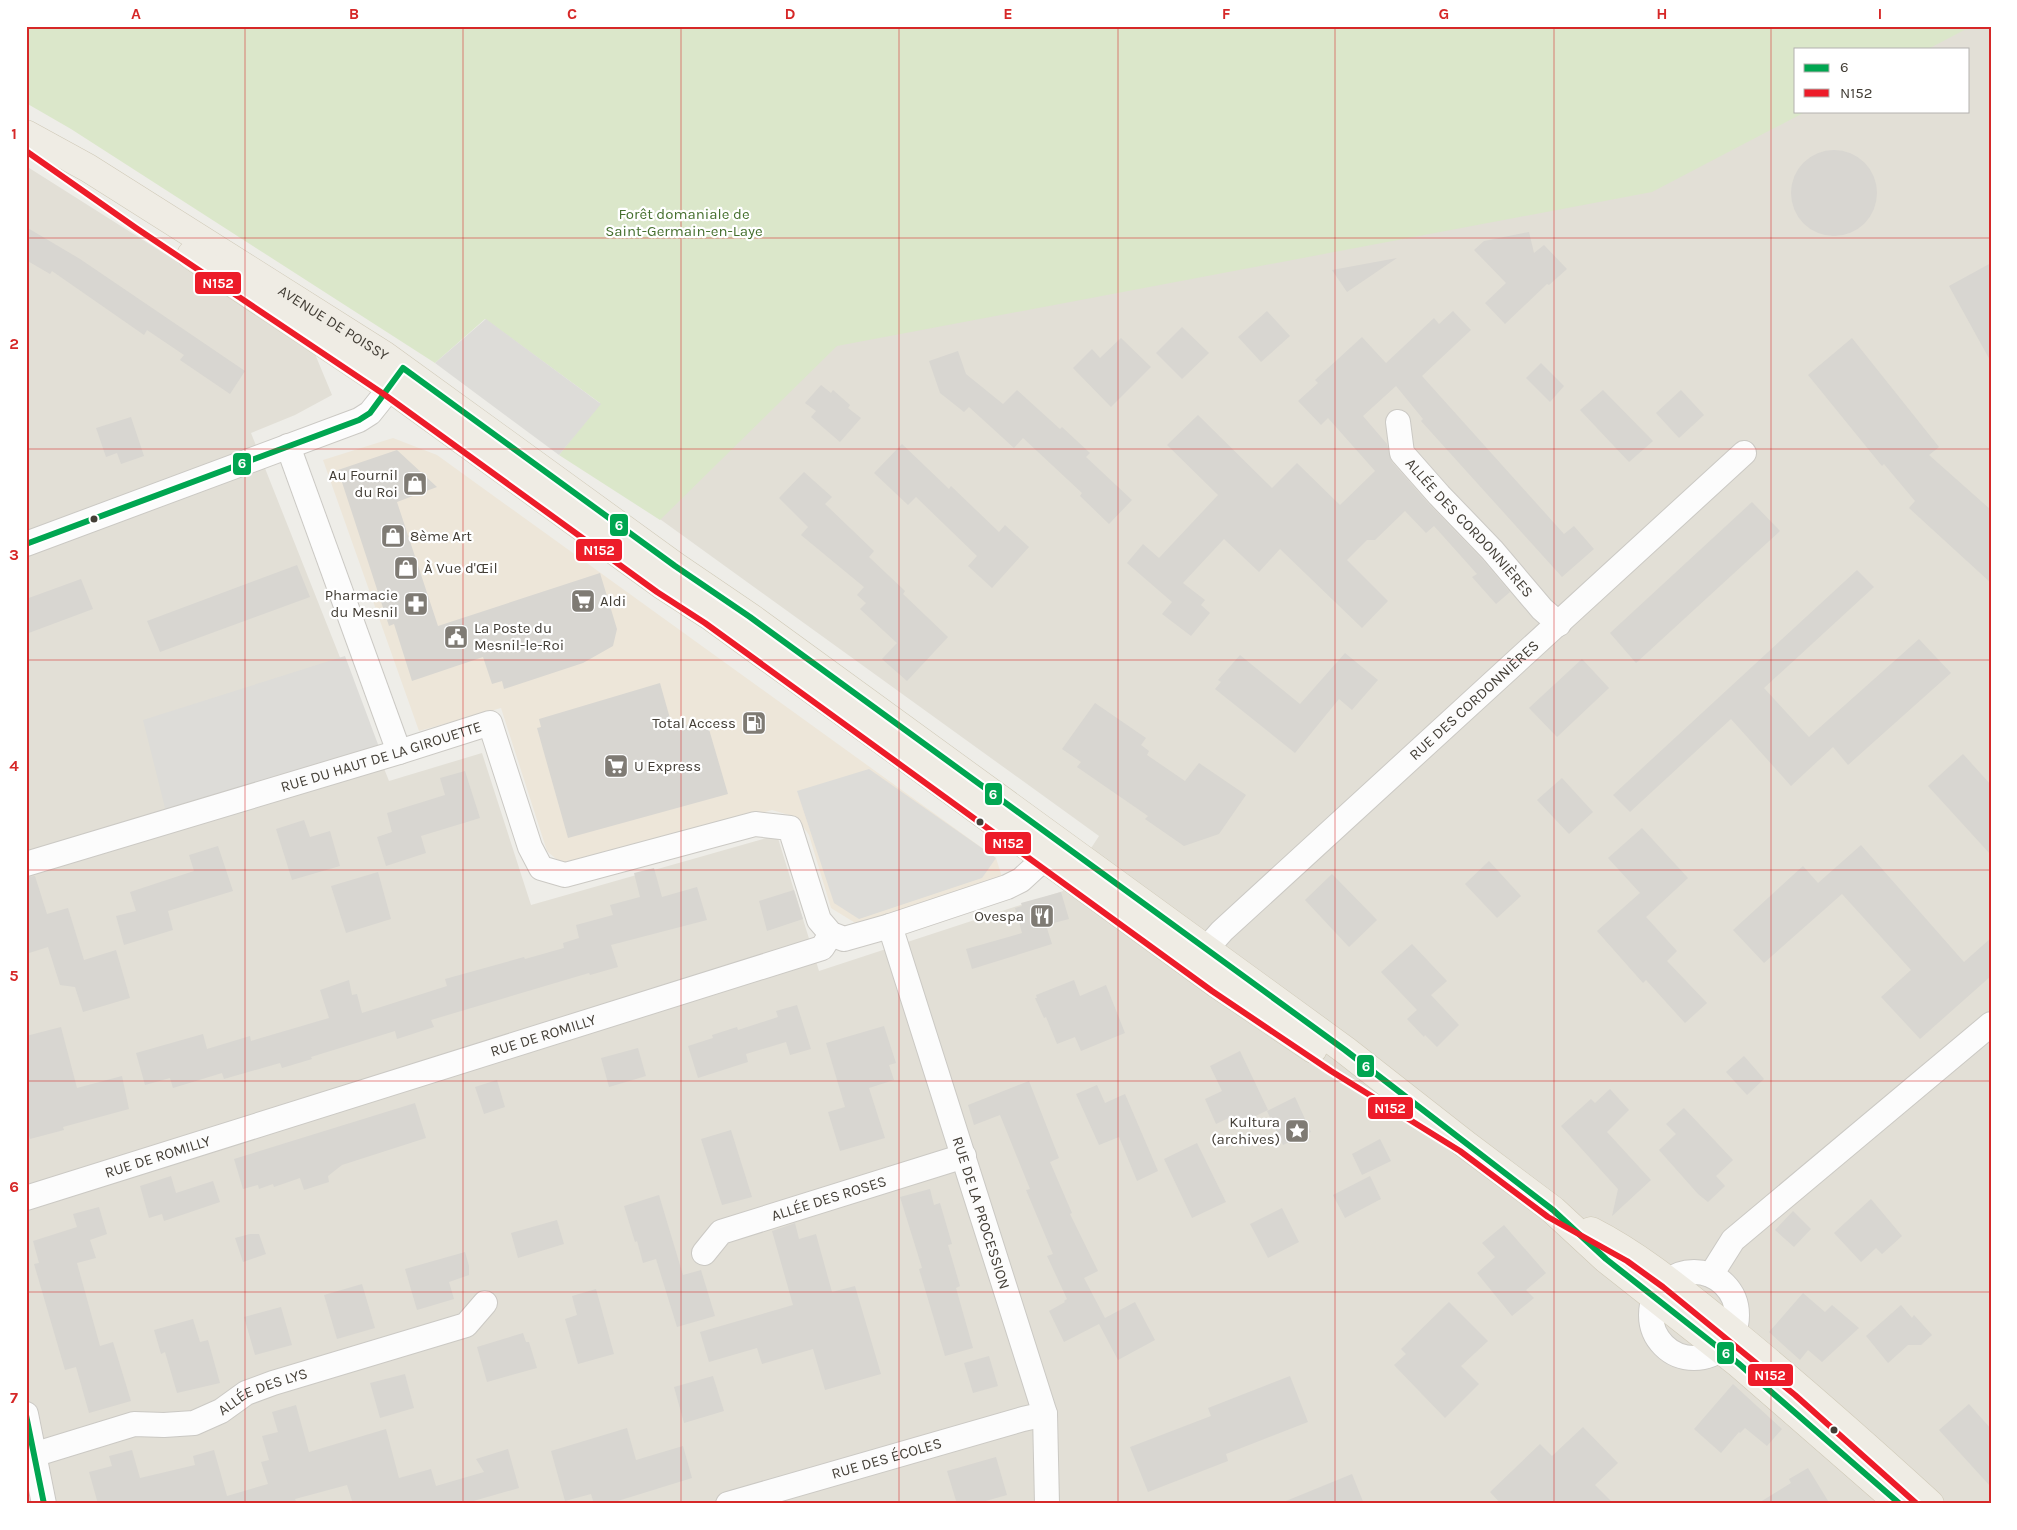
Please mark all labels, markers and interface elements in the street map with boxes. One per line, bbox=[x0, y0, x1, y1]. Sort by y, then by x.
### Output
text: A bbox=[131, 4, 141, 23]
text: B bbox=[349, 4, 359, 23]
text: C bbox=[567, 4, 577, 23]
text: D bbox=[785, 4, 796, 23]
text: E bbox=[1003, 4, 1013, 23]
text: F bbox=[1222, 4, 1231, 23]
text: G bbox=[1439, 4, 1449, 23]
text: H bbox=[1656, 4, 1668, 23]
text: I bbox=[1878, 4, 1882, 23]
legend bbox=[1794, 48, 1970, 112]
text: 6 bbox=[1840, 58, 1849, 76]
text: N152 bbox=[1840, 84, 1872, 102]
text: 1 bbox=[11, 124, 17, 143]
park label: Forêt domaniale de Saint-Germain-en-Laye bbox=[605, 205, 763, 240]
line badge: N152 bbox=[194, 271, 242, 295]
text: N152 bbox=[202, 275, 234, 292]
street label: AVENUE DE POISSY bbox=[275, 281, 393, 365]
text: 2 bbox=[9, 334, 19, 353]
line badge: 6 bbox=[232, 452, 252, 476]
text: 6 bbox=[238, 455, 246, 472]
street label: ALLÉE DES CORDONNIÈRES bbox=[1402, 455, 1537, 601]
place label: Au Fournil du Roi bbox=[329, 466, 398, 501]
shop icon: Au Fournil du Roi bbox=[402, 471, 428, 497]
line badge: 6 bbox=[609, 513, 629, 537]
unlabelled marker bbox=[89, 514, 99, 524]
text: 6 bbox=[615, 517, 623, 534]
shop icon: 8ème Art bbox=[380, 523, 406, 549]
place label: 8ème Art bbox=[410, 527, 472, 545]
line badge: N152 bbox=[575, 538, 623, 562]
text: N152 bbox=[583, 542, 615, 559]
text: 3 bbox=[9, 545, 19, 564]
shop icon: À Vue d'Œil bbox=[393, 555, 419, 581]
place label: À Vue d'Œil bbox=[424, 559, 498, 577]
place label: Pharmacie du Mesnil bbox=[325, 586, 398, 621]
supermarket icon: Aldi bbox=[570, 588, 596, 614]
pharmacy icon: Pharmacie du Mesnil bbox=[403, 591, 429, 617]
place label: Aldi bbox=[600, 592, 626, 610]
place label: La Poste du Mesnil-le-Roi bbox=[474, 619, 564, 654]
public building icon: La Poste du Mesnil-le-Roi bbox=[443, 624, 469, 650]
street label: RUE DES CORDONNIÈRES bbox=[1406, 636, 1543, 764]
fuel station icon: Total Access bbox=[741, 710, 767, 736]
place label: Total Access bbox=[652, 714, 736, 732]
street label: RUE DU HAUT DE LA GIROUETTE bbox=[278, 717, 484, 796]
supermarket icon: U Express bbox=[603, 753, 629, 779]
text: 4 bbox=[9, 756, 19, 775]
place label: U Express bbox=[634, 757, 701, 775]
line badge: 6 bbox=[984, 782, 1003, 806]
text: 6 bbox=[989, 786, 997, 803]
unlabelled marker bbox=[975, 817, 985, 827]
line badge: N152 bbox=[984, 831, 1032, 855]
text: N152 bbox=[992, 835, 1024, 852]
restaurant icon: Ovespa bbox=[1029, 903, 1055, 929]
place label: Ovespa bbox=[974, 907, 1024, 925]
text: 5 bbox=[9, 966, 19, 985]
street label: RUE DE ROMILLY bbox=[488, 1010, 599, 1061]
line badge: 6 bbox=[1356, 1054, 1375, 1078]
text: 6 bbox=[1362, 1058, 1370, 1075]
line badge: N152 bbox=[1367, 1096, 1414, 1120]
text: N152 bbox=[1374, 1100, 1406, 1117]
place label: Kultura (archives) bbox=[1211, 1113, 1280, 1148]
place icon: Kultura (archives) bbox=[1284, 1118, 1310, 1144]
street label: RUE DE ROMILLY bbox=[103, 1131, 214, 1182]
street label: RUE DE LA PROCESSION bbox=[948, 1134, 1014, 1291]
street label: ALLÉE DES ROSES bbox=[769, 1172, 889, 1225]
text: 6 bbox=[9, 1177, 19, 1196]
line badge: 6 bbox=[1716, 1341, 1735, 1365]
text: 6 bbox=[1722, 1345, 1730, 1362]
line badge: N152 bbox=[1747, 1363, 1794, 1387]
street label: ALLÉE DES LYS bbox=[214, 1364, 310, 1419]
text: N152 bbox=[1754, 1367, 1786, 1384]
text: 7 bbox=[10, 1388, 18, 1407]
unlabelled marker bbox=[1829, 1425, 1839, 1435]
street label: RUE DES ÉCOLES bbox=[829, 1434, 944, 1483]

